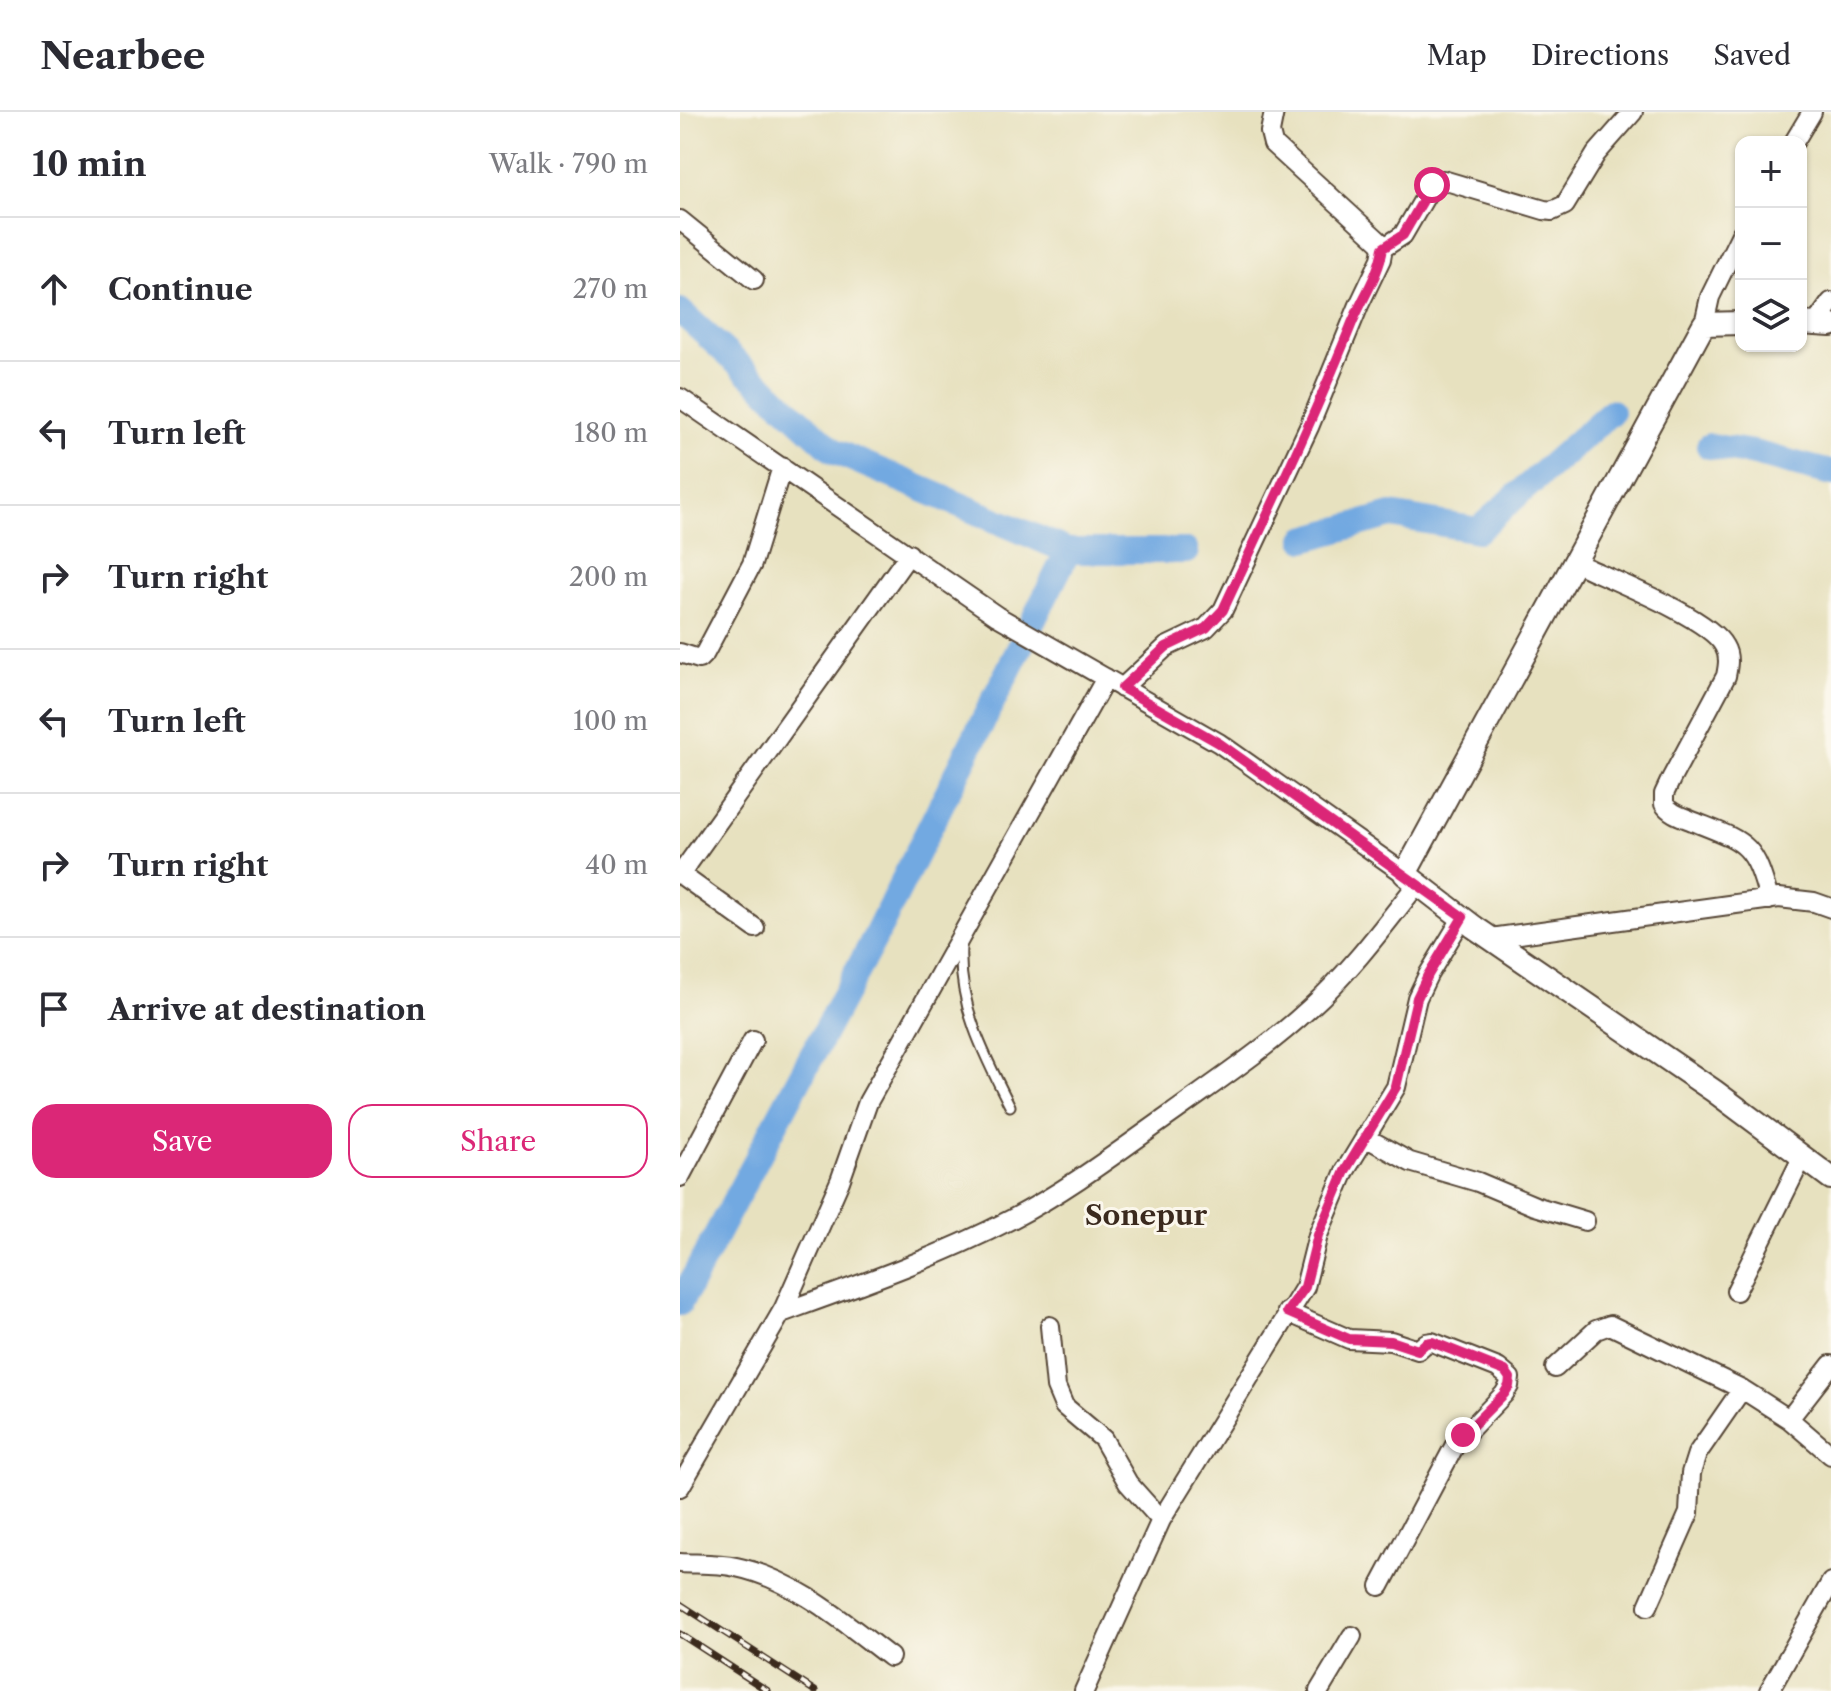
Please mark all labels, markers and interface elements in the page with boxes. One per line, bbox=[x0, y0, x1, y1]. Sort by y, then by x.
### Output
text: Nearbee bbox=[40, 32, 206, 79]
text: Map bbox=[1427, 38, 1487, 72]
text: Directions bbox=[1531, 38, 1669, 72]
text: Saved bbox=[1713, 38, 1791, 72]
map controls bbox=[1735, 136, 1807, 352]
button: + bbox=[1735, 136, 1807, 208]
text: 10 min bbox=[32, 143, 147, 185]
text: Walk · 790 m bbox=[489, 148, 648, 180]
route start bbox=[1414, 167, 1450, 203]
button: − bbox=[1735, 208, 1807, 280]
icon: ahead bbox=[32, 267, 76, 311]
text: Continue bbox=[108, 271, 253, 308]
text: 270 m bbox=[573, 273, 648, 305]
button: layers bbox=[1735, 280, 1807, 352]
icon: left bbox=[32, 411, 76, 455]
text: Turn left bbox=[108, 415, 245, 452]
text: 180 m bbox=[574, 417, 648, 449]
icon: right bbox=[32, 555, 76, 599]
text: Turn right bbox=[108, 559, 268, 596]
text: 200 m bbox=[569, 561, 648, 593]
icon: left bbox=[32, 699, 76, 743]
text: Turn left bbox=[108, 703, 245, 740]
text: 100 m bbox=[573, 705, 648, 737]
icon: right bbox=[32, 843, 76, 887]
text: Turn right bbox=[108, 847, 268, 884]
text: 40 m bbox=[585, 849, 648, 881]
icon: arrive bbox=[32, 987, 76, 1031]
text: Arrive at destination bbox=[108, 991, 426, 1028]
button: Save bbox=[32, 1104, 332, 1178]
button: Share bbox=[348, 1104, 648, 1178]
district label: Sonepur bbox=[1085, 1198, 1208, 1232]
route end bbox=[1445, 1417, 1481, 1453]

